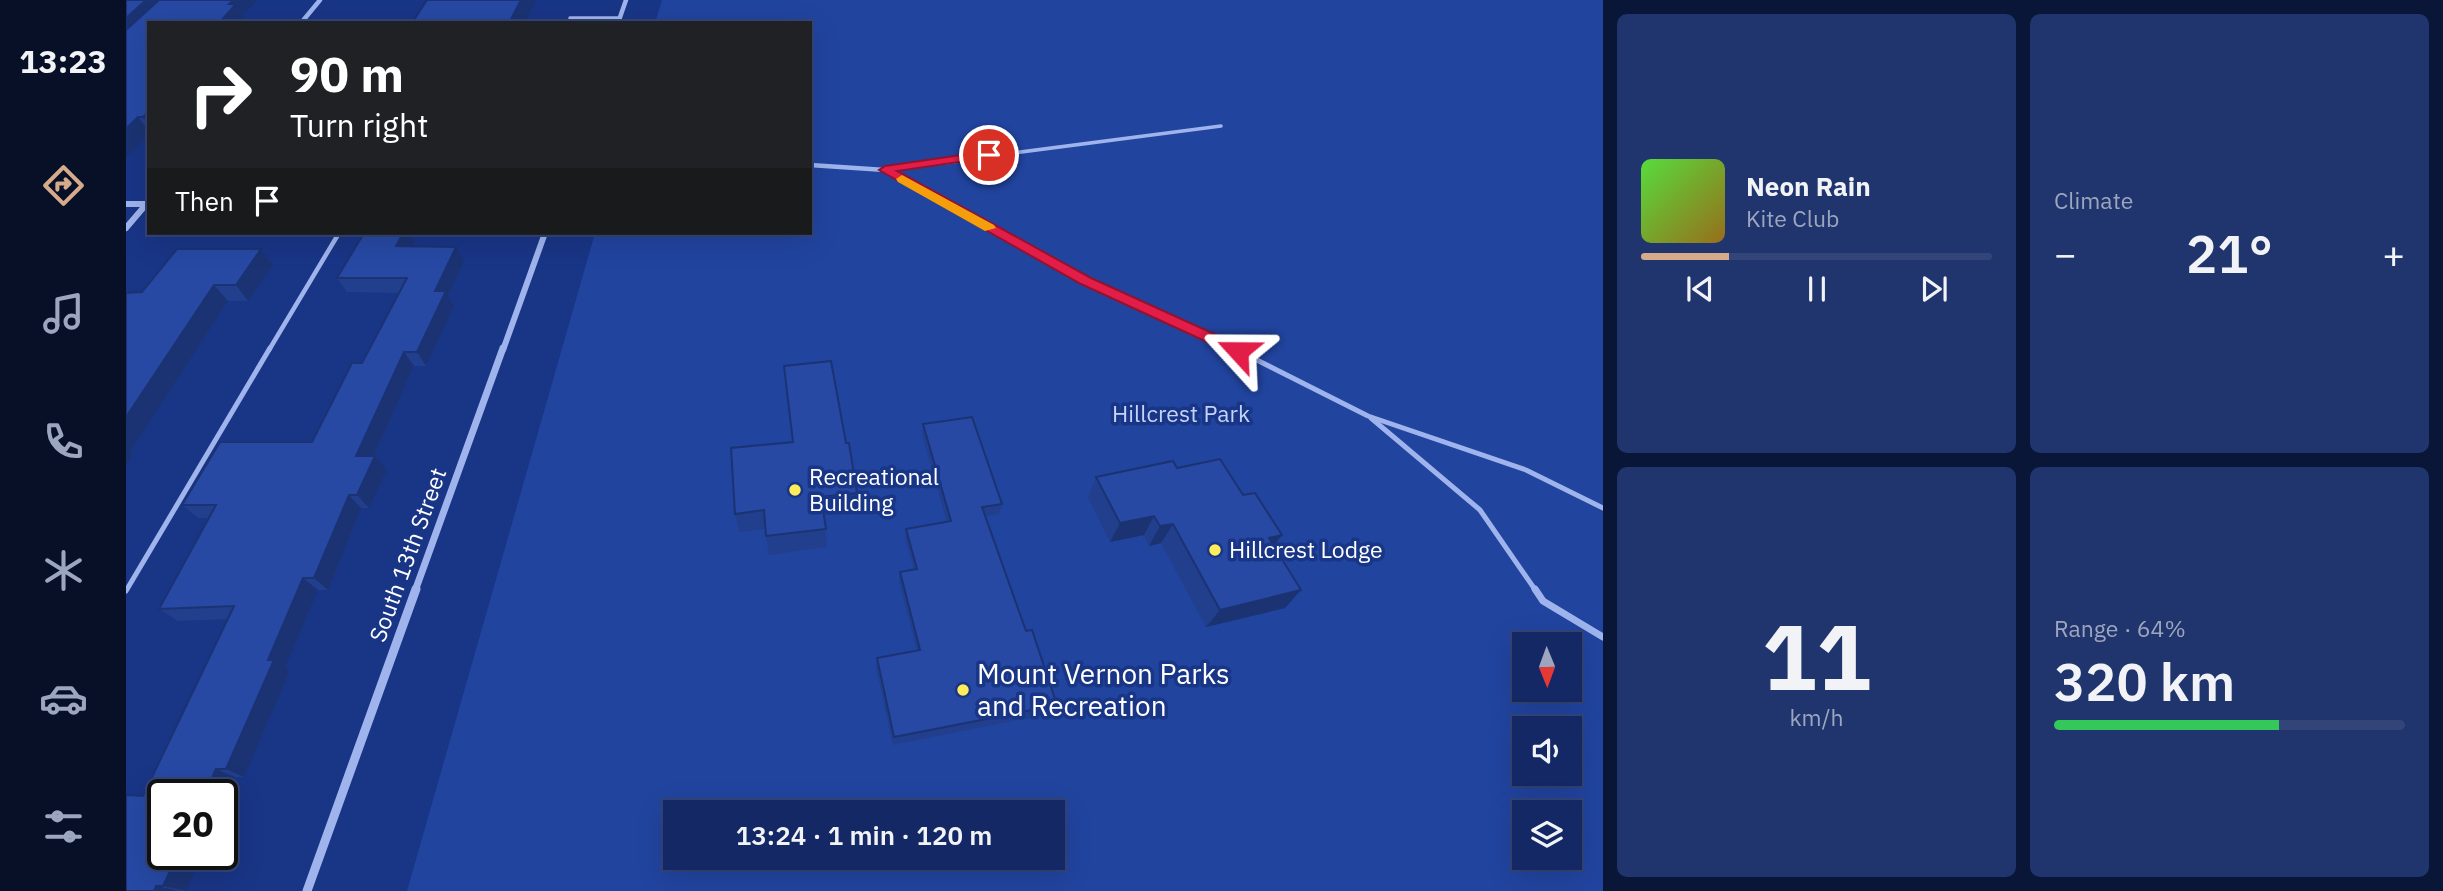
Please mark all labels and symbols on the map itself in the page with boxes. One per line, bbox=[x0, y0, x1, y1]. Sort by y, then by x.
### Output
pin bbox=[959, 125, 1019, 185]
position arrow bbox=[1201, 314, 1275, 388]
park label: Hillcrest Park bbox=[1112, 398, 1250, 428]
place label: Recreational Building bbox=[809, 461, 939, 517]
street label: South 13th Street bbox=[362, 463, 452, 646]
marker: Recreational Building bbox=[787, 482, 803, 498]
place label: Hillcrest Lodge bbox=[1229, 534, 1383, 564]
marker: Hillcrest Lodge bbox=[1207, 542, 1223, 558]
north arrow bbox=[1512, 632, 1582, 702]
place label: Mount Vernon Parks and Recreation bbox=[977, 655, 1230, 724]
marker: Mount Vernon Parks and Recreation bbox=[955, 682, 971, 698]
speed limit sign: 20 bbox=[147, 779, 238, 870]

